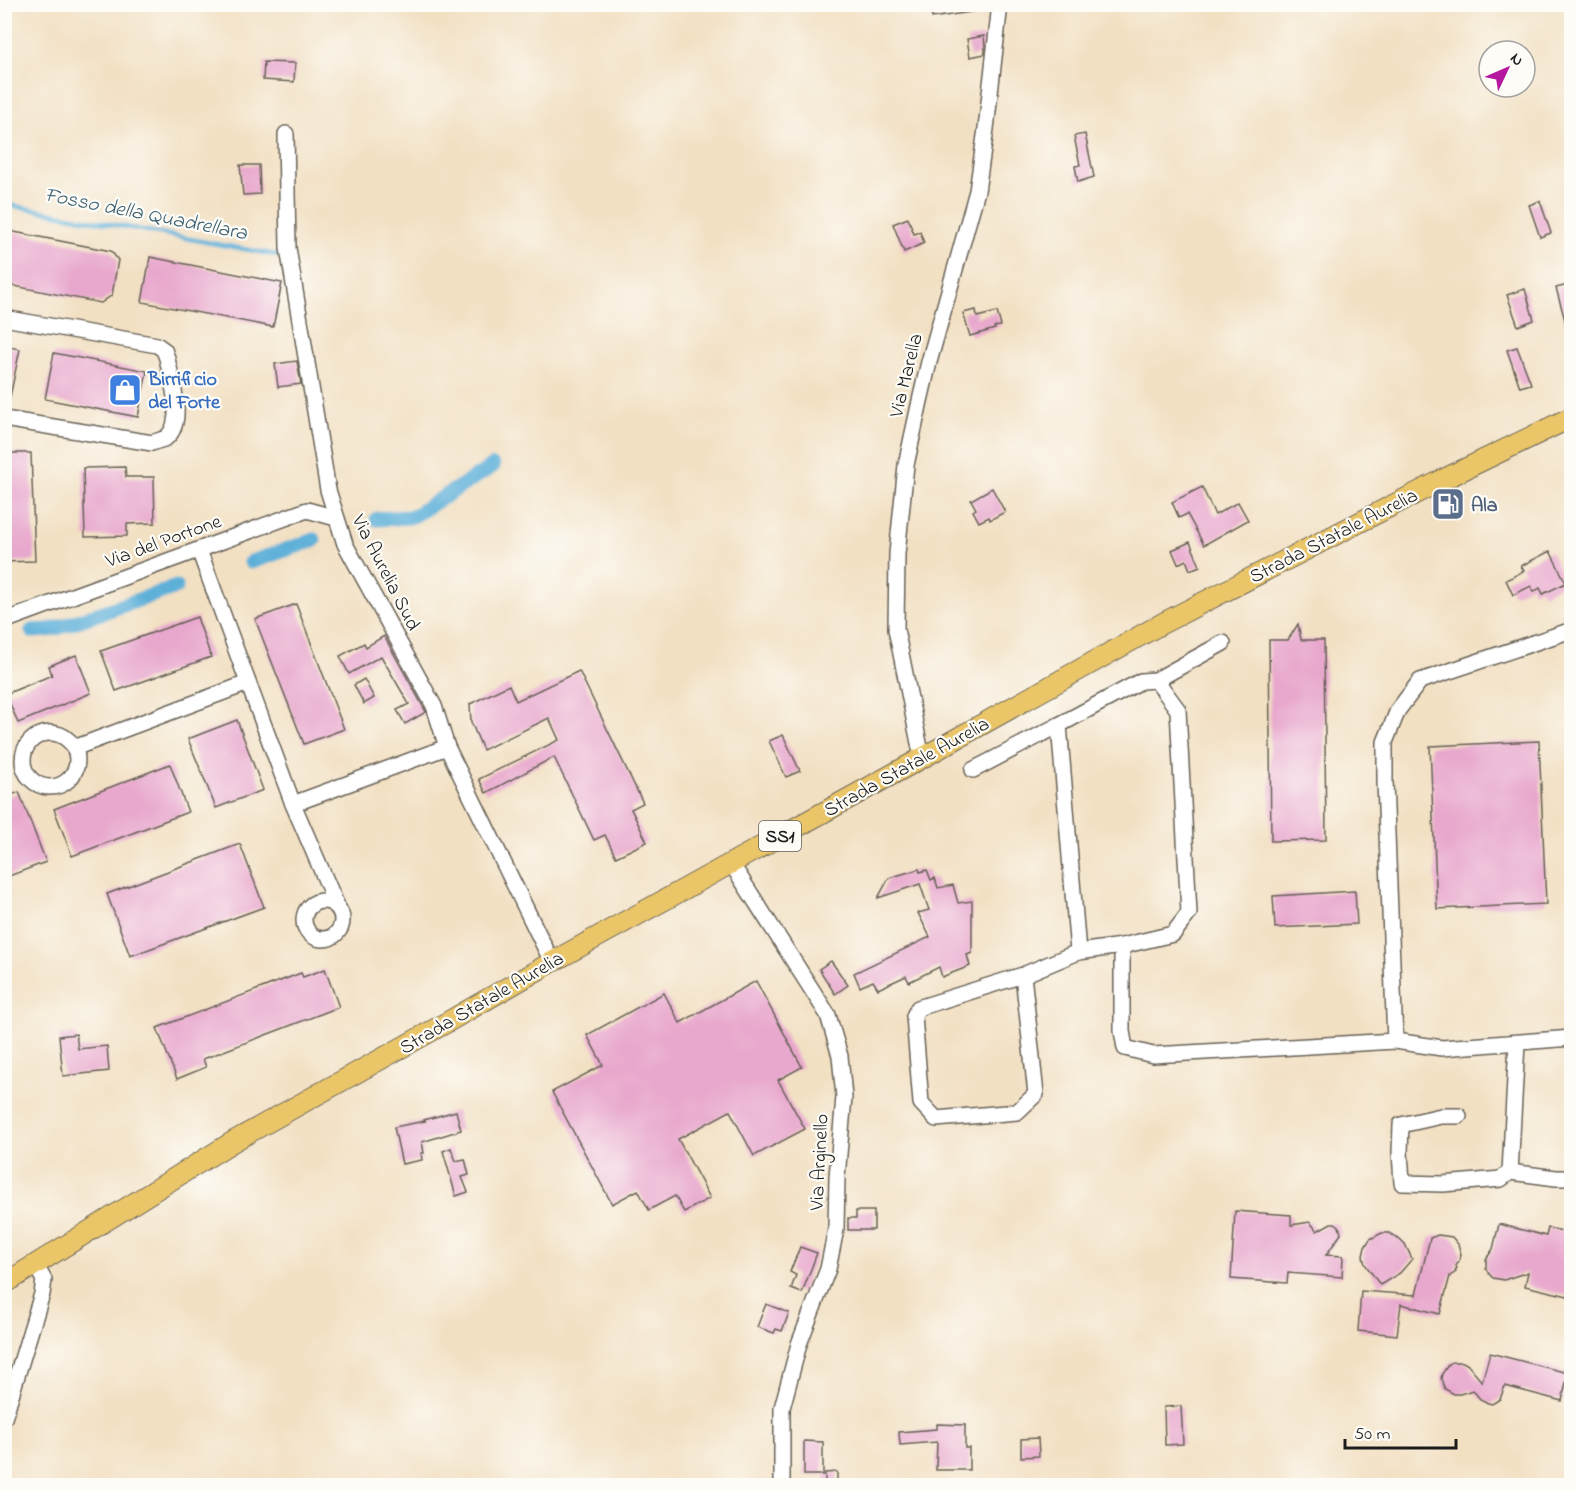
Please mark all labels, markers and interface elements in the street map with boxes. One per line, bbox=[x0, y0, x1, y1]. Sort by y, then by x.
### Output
north arrow bbox=[1477, 39, 1537, 99]
text: N bbox=[1504, 48, 1529, 72]
water label: Fosso della Quadrellara bbox=[42, 181, 250, 249]
street label: Via Marella bbox=[883, 331, 932, 422]
place label: Birrificio del Forte bbox=[147, 366, 221, 418]
shop icon: Birrificio del Forte bbox=[107, 372, 143, 408]
street label: Strada Statale Aurelia bbox=[1245, 482, 1423, 592]
fuel station icon: Ala bbox=[1430, 486, 1466, 522]
place label: Ala bbox=[1471, 492, 1498, 521]
street label: Via del Portone bbox=[101, 508, 226, 577]
street label: Via Aurelia Sud bbox=[343, 509, 426, 636]
street label: Strada Statale Aurelia bbox=[819, 711, 995, 826]
road number: SS1 bbox=[759, 821, 801, 851]
street label: Strada Statale Aurelia bbox=[395, 945, 570, 1063]
street label: Via Arginello bbox=[803, 1113, 839, 1212]
scale bar bbox=[1345, 1412, 1456, 1450]
text: 50 m bbox=[1354, 1422, 1391, 1448]

